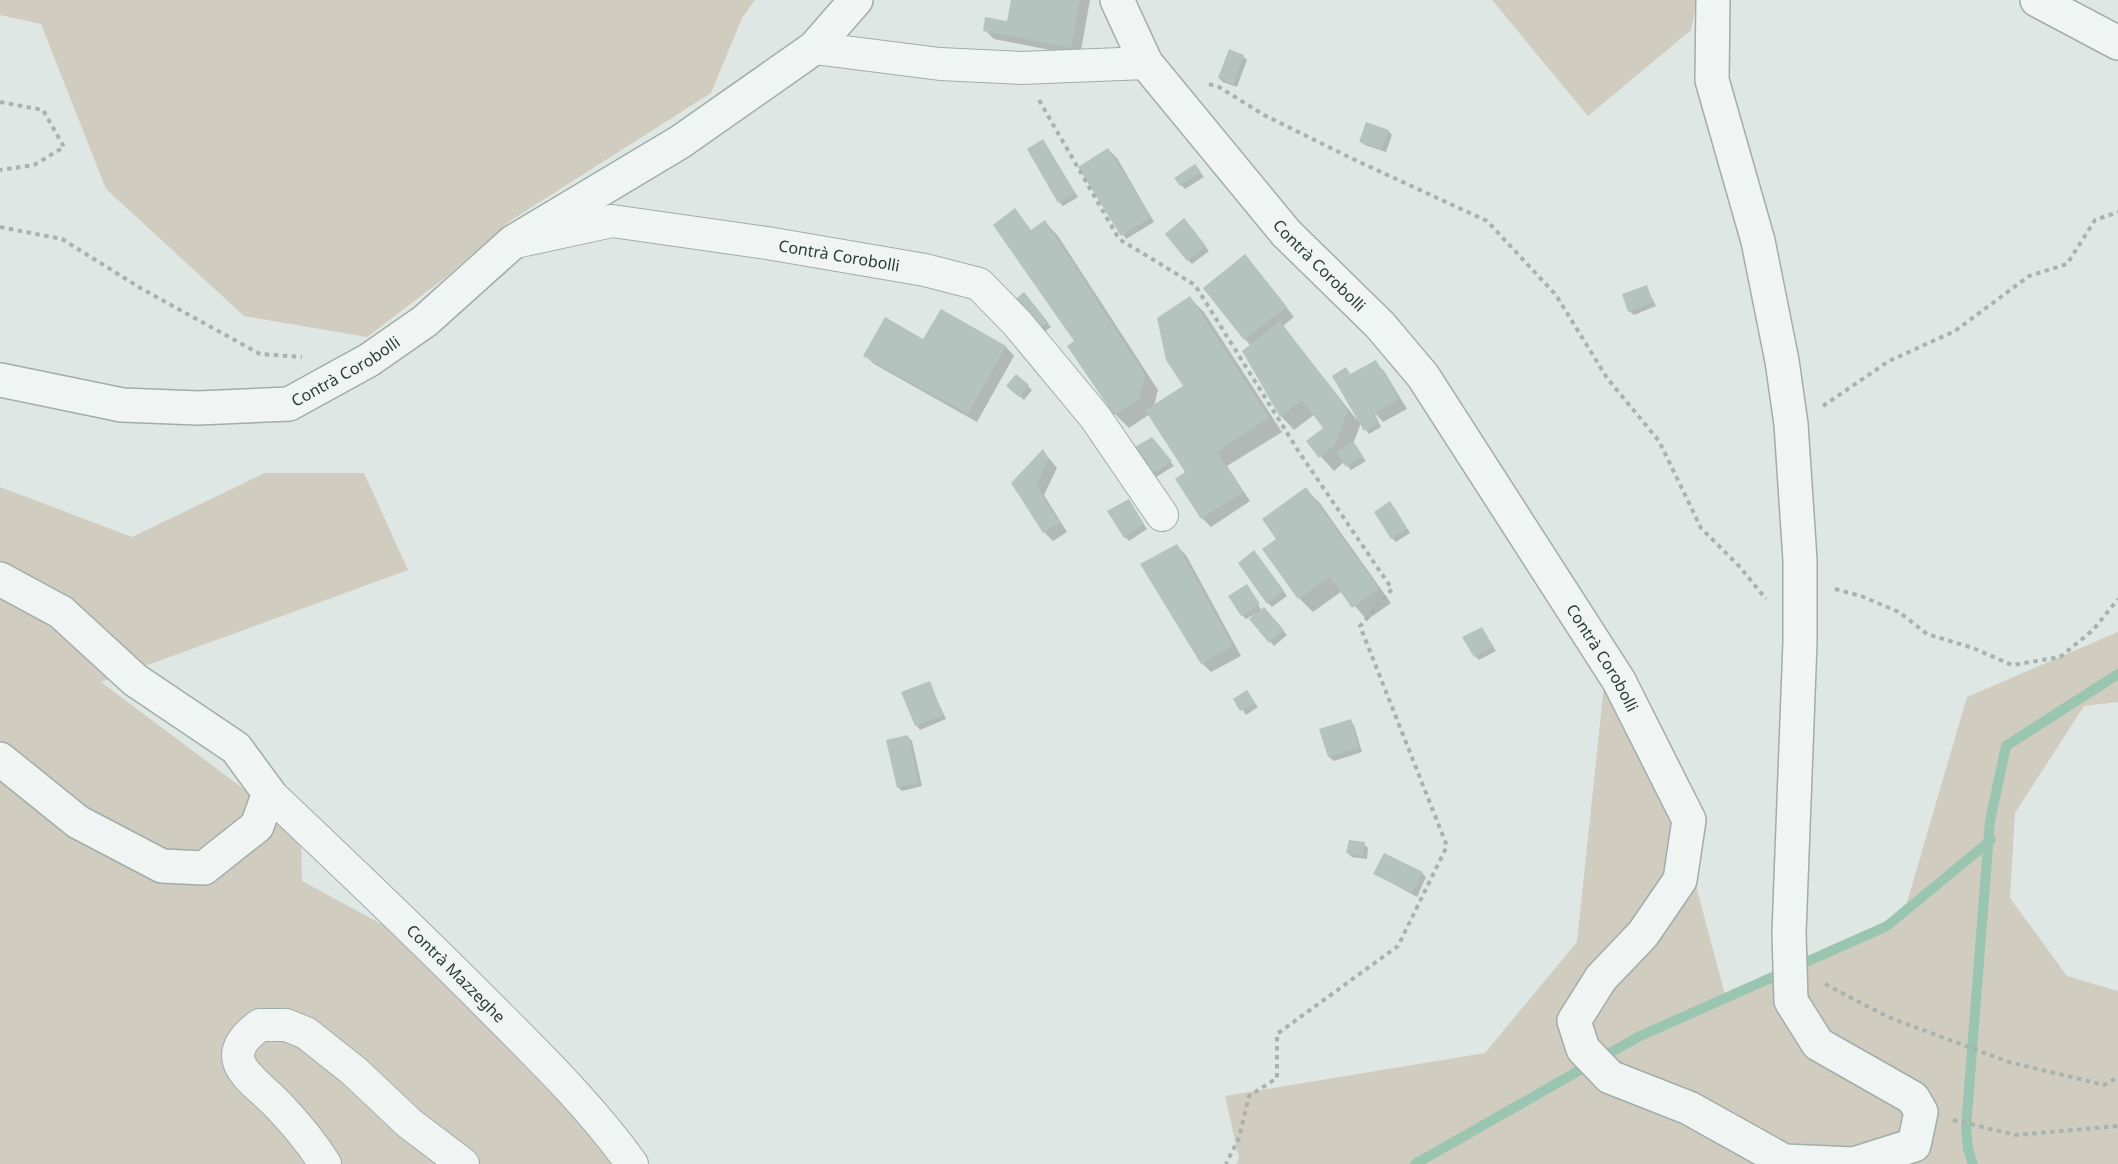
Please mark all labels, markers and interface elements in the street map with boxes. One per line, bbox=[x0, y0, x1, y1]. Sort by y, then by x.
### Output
street label: Contrà Corobolli bbox=[1268, 214, 1371, 316]
street label: Contrà Corobolli bbox=[777, 234, 902, 277]
street label: Contrà Corobolli bbox=[287, 331, 404, 412]
street label: Contrà Corobolli bbox=[1561, 600, 1644, 715]
street label: Contrà Mazzeghe bbox=[402, 919, 510, 1027]

